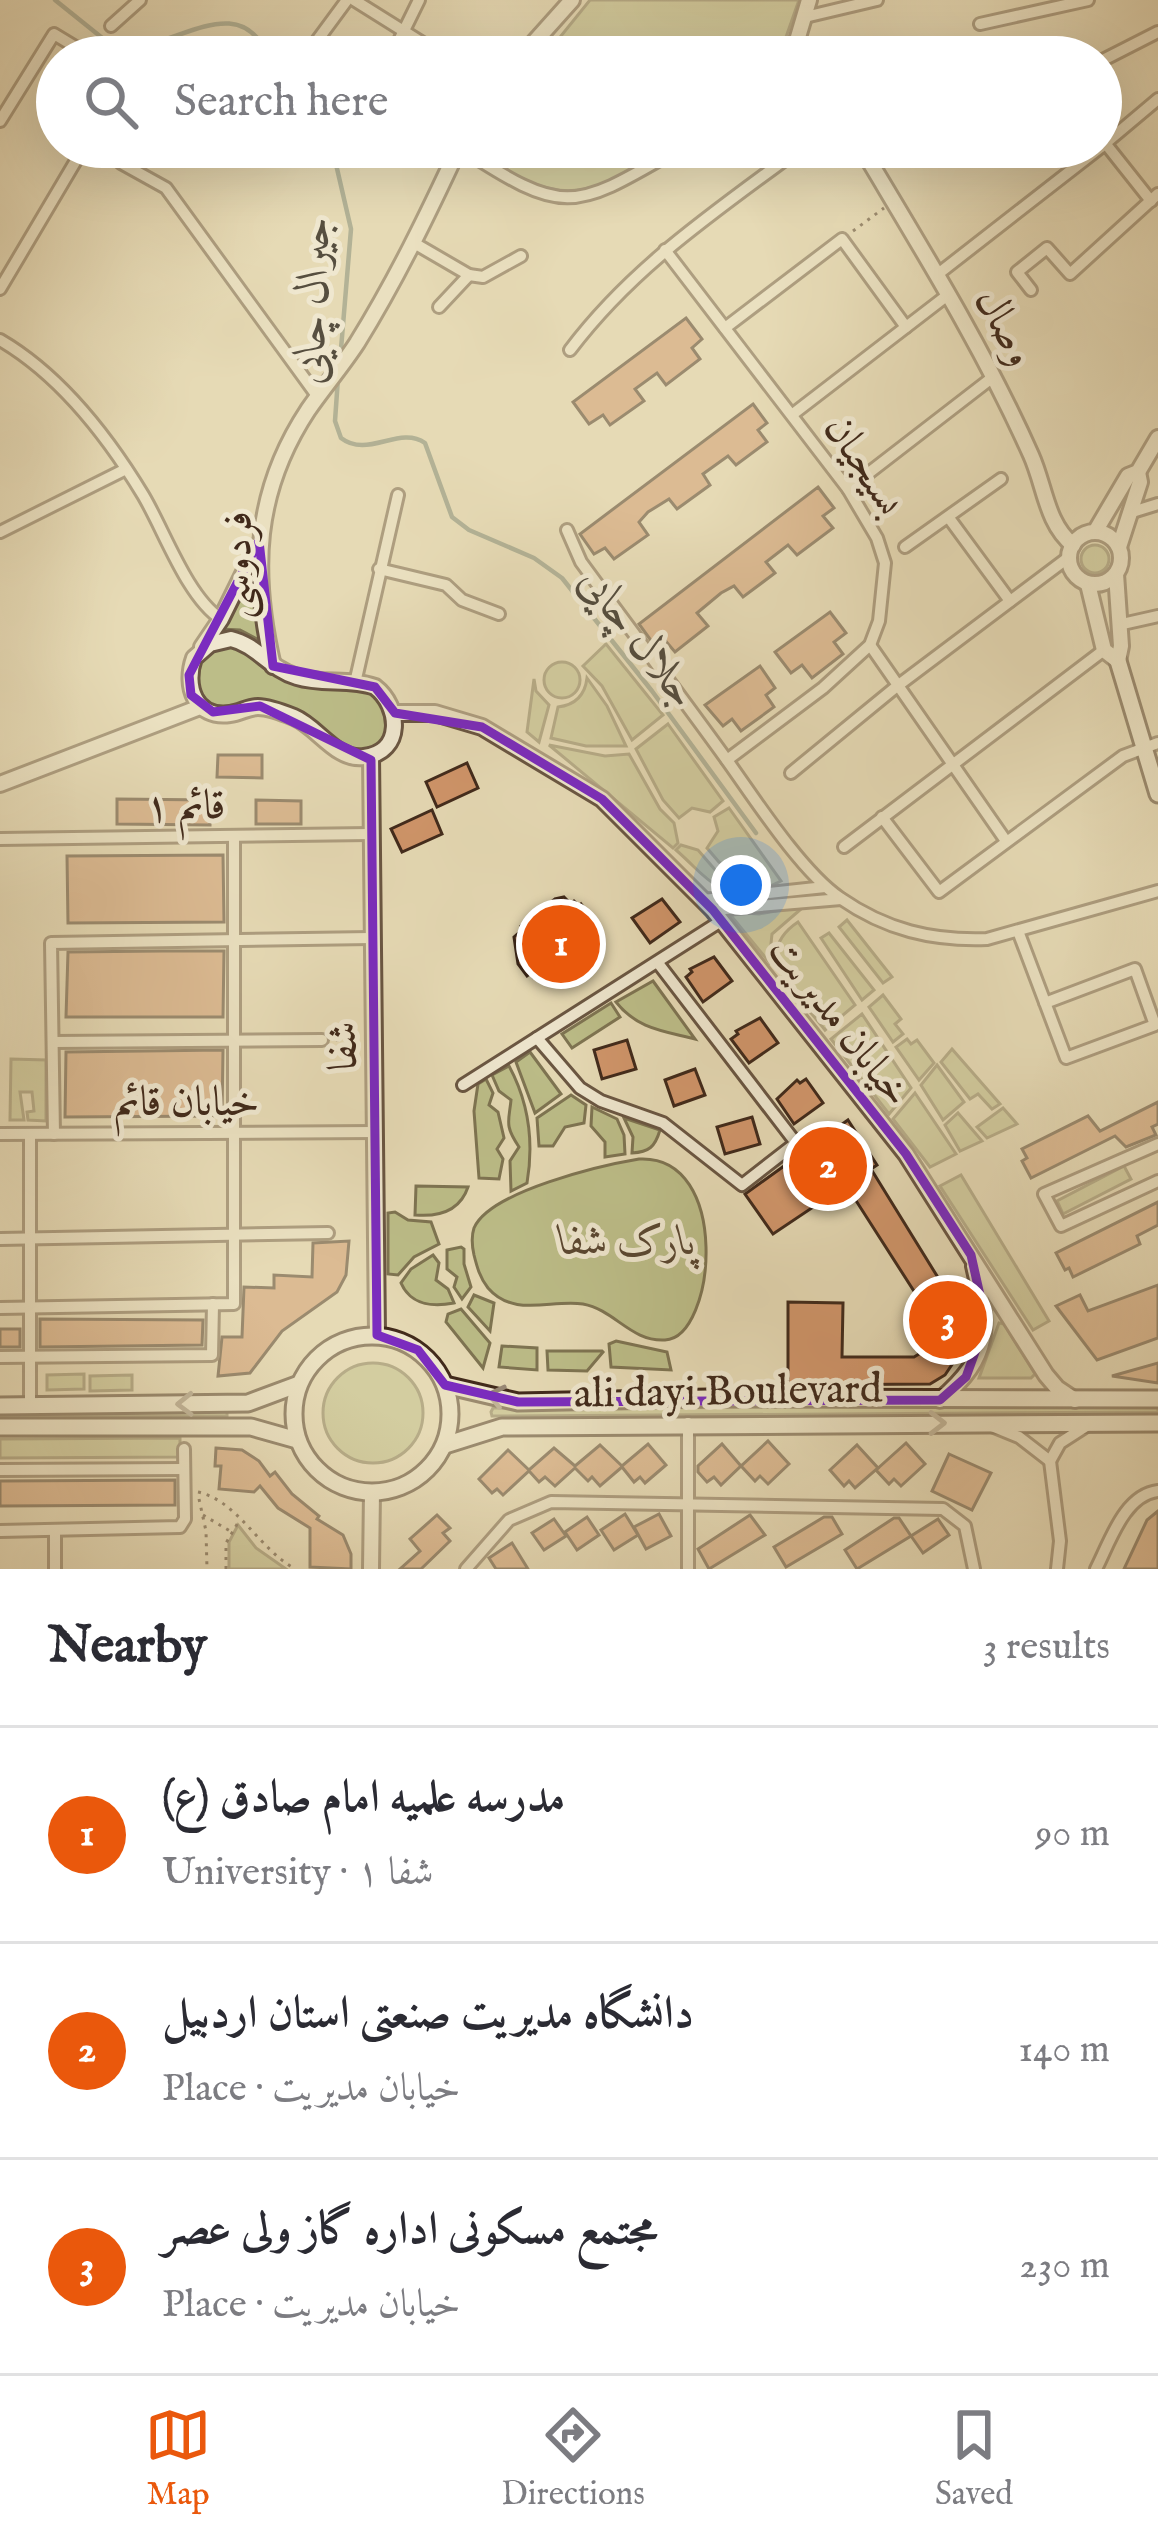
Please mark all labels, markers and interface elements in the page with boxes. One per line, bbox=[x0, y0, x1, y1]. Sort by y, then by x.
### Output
search box bbox=[36, 36, 1122, 168]
icon: search bbox=[78, 69, 144, 135]
text: Search here bbox=[174, 74, 388, 131]
water label: جیرال چایی bbox=[282, 215, 345, 386]
street label: وصال bbox=[961, 279, 1046, 376]
street label: بسیجیان bbox=[811, 406, 915, 526]
street label: فردوسی bbox=[211, 511, 266, 619]
water label: جلال چایی bbox=[565, 555, 712, 721]
street label: قائم ۱ bbox=[144, 780, 226, 842]
your location bbox=[711, 855, 771, 915]
pin: 1 bbox=[522, 899, 600, 989]
street label: خیابان مدیریت bbox=[756, 926, 922, 1118]
street label: شفا bbox=[318, 1021, 371, 1071]
street label: خیابان قائم bbox=[114, 1077, 260, 1137]
pin: 2 bbox=[789, 1121, 867, 1211]
park label: پارک شفا bbox=[556, 1216, 699, 1270]
pin: 3 bbox=[909, 1275, 987, 1365]
street label: ali dayi Boulevard bbox=[573, 1363, 883, 1422]
one-way arrow bbox=[486, 1385, 506, 1410]
one-way arrow bbox=[175, 1391, 194, 1417]
one-way arrow bbox=[929, 1410, 947, 1436]
text: Nearby bbox=[48, 1615, 207, 1680]
text: 3 results bbox=[983, 1623, 1110, 1672]
text: مدرسه علمیه امام صادق (ع) bbox=[162, 1770, 565, 1827]
text: 1 bbox=[80, 1810, 94, 1859]
text: 90 m bbox=[1035, 1810, 1110, 1859]
text: University · شفا ۱ bbox=[162, 1849, 434, 1898]
text: دانشگاه مدیریت صنعتی استان اردبیل bbox=[162, 1986, 694, 2043]
text: 2 bbox=[78, 2026, 96, 2075]
text: 140 m bbox=[1019, 2026, 1110, 2075]
text: Place · خیابان مدیریت bbox=[162, 2065, 460, 2114]
text: مجتمع مسکونی اداره گاز ولی عصر bbox=[162, 2202, 657, 2259]
text: 3 bbox=[80, 2242, 94, 2291]
text: 230 m bbox=[1019, 2242, 1110, 2291]
text: Place · خیابان مدیریت bbox=[162, 2281, 460, 2330]
tab: Map bbox=[145, 2402, 211, 2516]
tab: Directions bbox=[501, 2402, 645, 2516]
tab: Saved bbox=[935, 2402, 1013, 2516]

